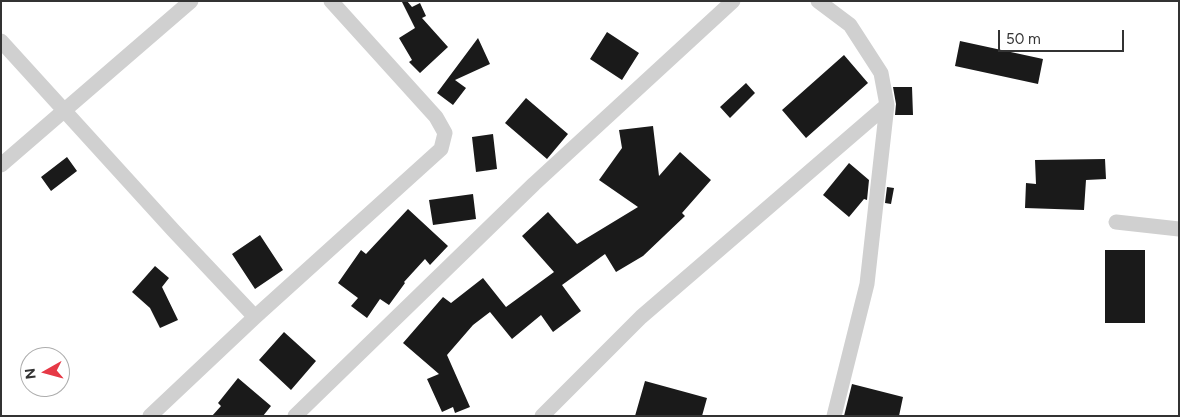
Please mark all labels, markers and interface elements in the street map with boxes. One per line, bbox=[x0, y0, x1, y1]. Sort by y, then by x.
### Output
scale bar bbox=[1000, 20, 1126, 52]
text: 50 m bbox=[1006, 30, 1041, 48]
north arrow bbox=[20, 347, 70, 397]
text: N bbox=[22, 367, 40, 380]

